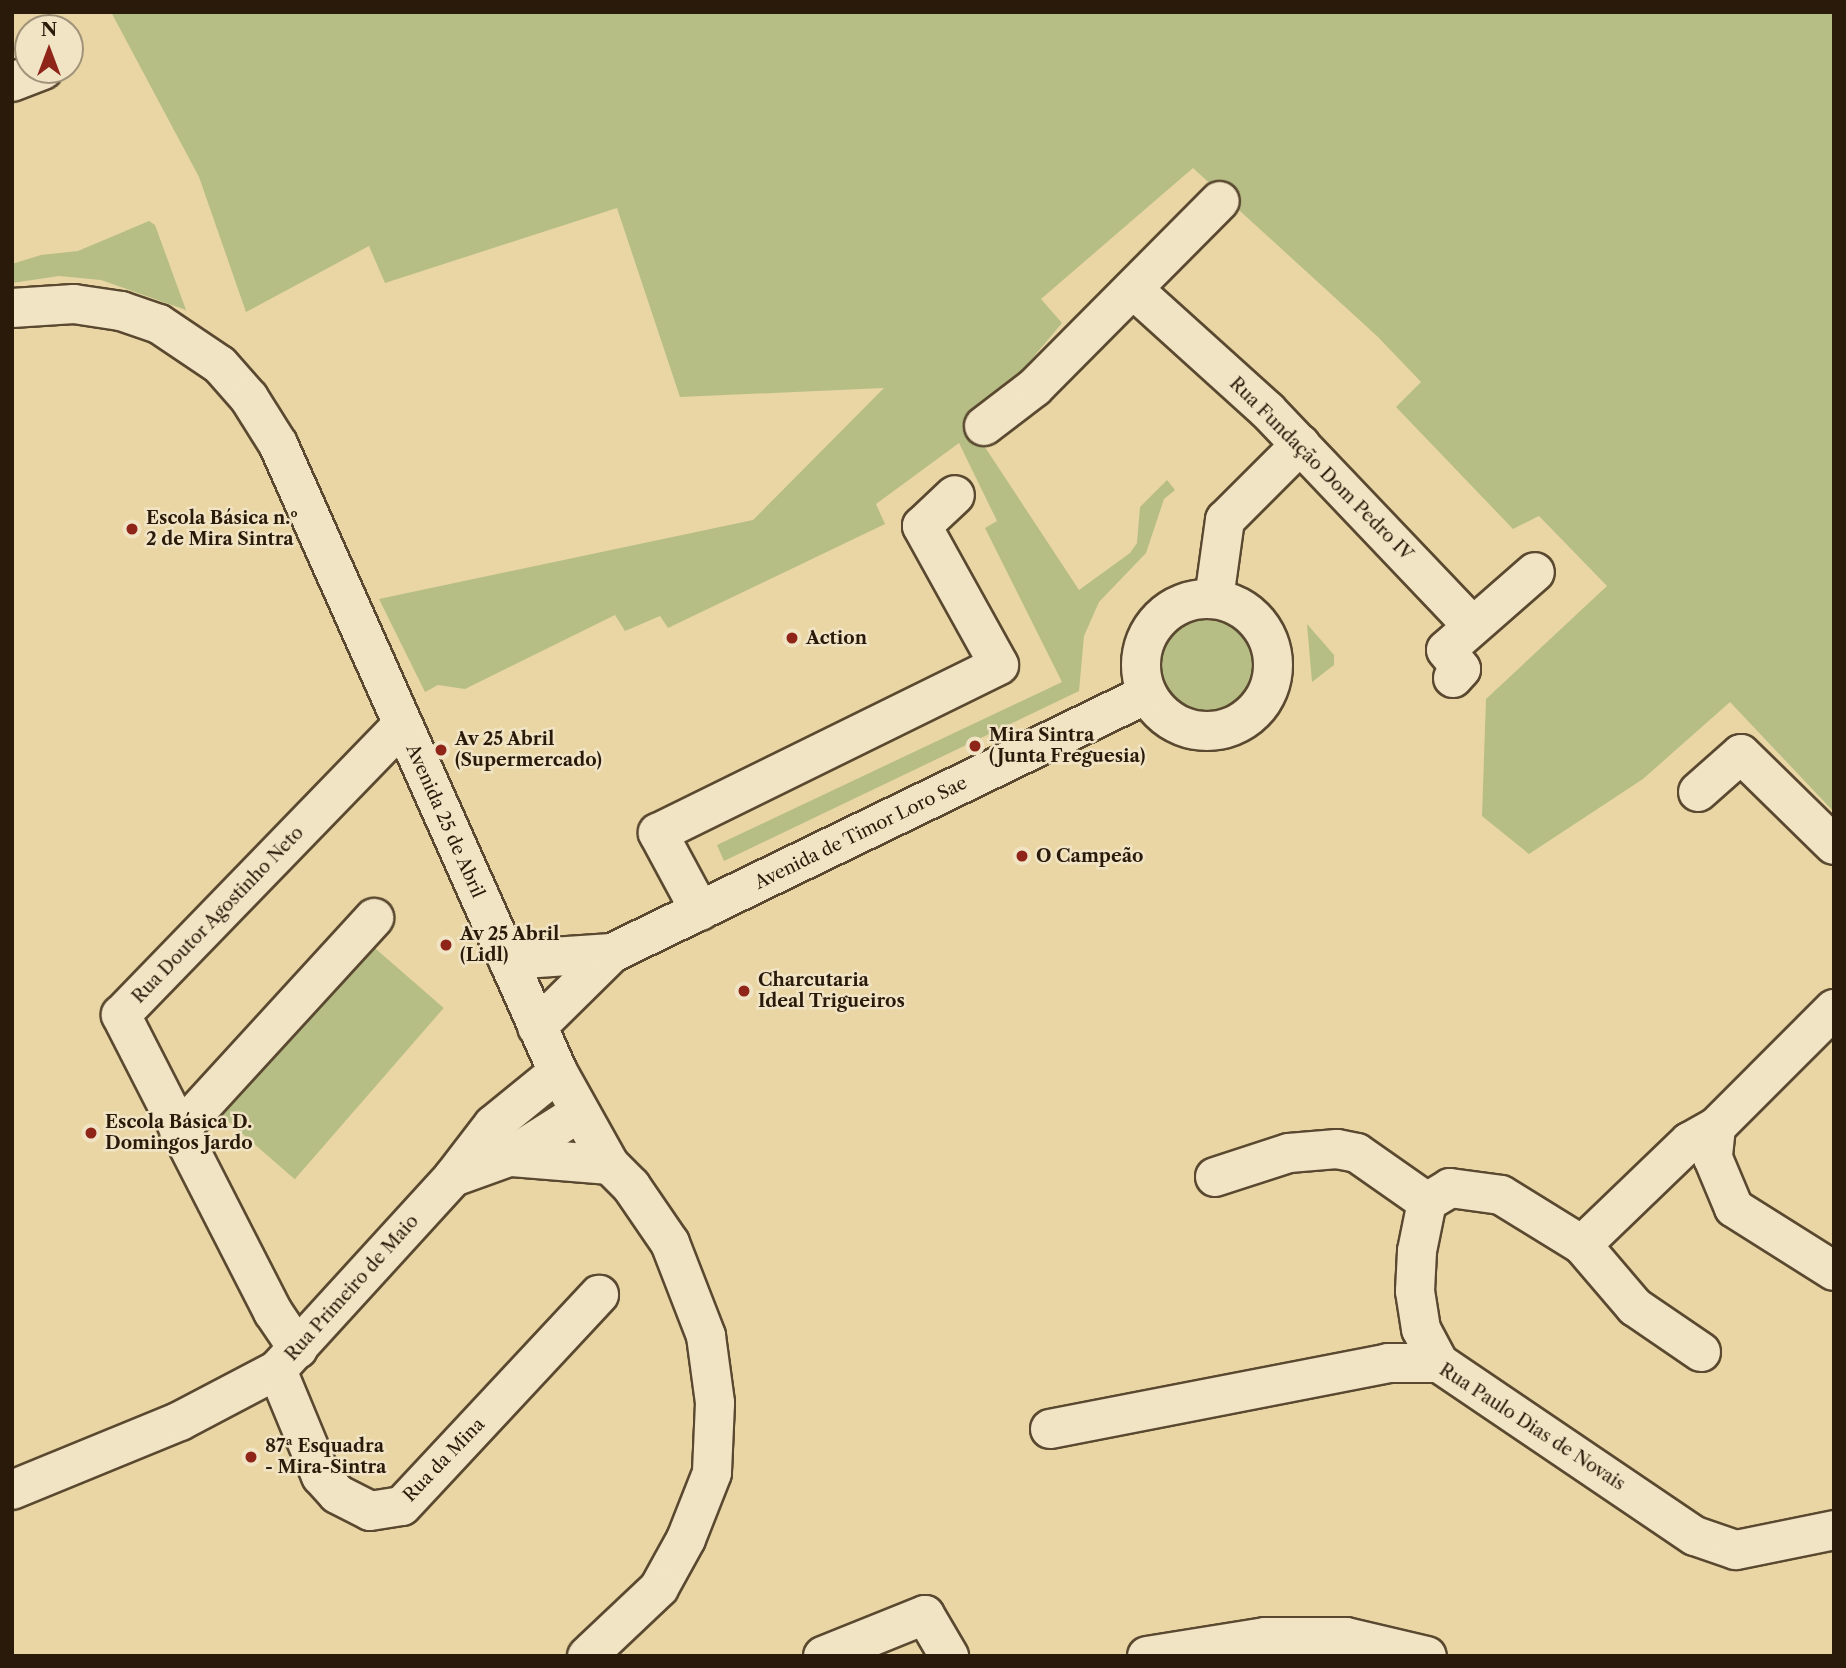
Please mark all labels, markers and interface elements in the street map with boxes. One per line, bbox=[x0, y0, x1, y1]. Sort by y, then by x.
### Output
north arrow bbox=[14, 14, 84, 84]
text: N bbox=[41, 18, 57, 41]
street label: Rua Fundação Dom Pedro IV bbox=[1225, 373, 1417, 565]
place label: Escola Básica n.º 2 de Mira Sintra bbox=[146, 508, 298, 550]
marker: Escola Básica n.º 2 de Mira Sintra bbox=[124, 521, 140, 537]
place label: Action bbox=[806, 627, 867, 649]
marker: Action bbox=[784, 630, 800, 646]
place label: Mira Sintra (Junta Freguesia) bbox=[989, 725, 1146, 768]
place label: Av 25 Abril (Supermercado) bbox=[455, 729, 602, 772]
marker: Mira Sintra (Junta Freguesia) bbox=[967, 738, 983, 754]
street label: Avenida 25 de Abril bbox=[401, 740, 489, 902]
marker: Av 25 Abril (Supermercado) bbox=[433, 742, 449, 758]
street label: Avenida de Timor Loro Sae bbox=[751, 772, 971, 894]
street label: Rua Doutor Agostinho Neto bbox=[127, 822, 309, 1008]
place label: O Campeão bbox=[1036, 845, 1144, 867]
marker: O Campeão bbox=[1014, 848, 1030, 864]
place label: Av 25 Abril (Lidl) bbox=[460, 924, 560, 967]
marker: Av 25 Abril (Lidl) bbox=[438, 937, 454, 953]
place label: Charcutaria Ideal Trigueiros bbox=[758, 970, 905, 1012]
marker: Charcutaria Ideal Trigueiros bbox=[736, 983, 752, 999]
place label: Escola Básica D. Domingos Jardo bbox=[105, 1112, 253, 1154]
marker: Escola Básica D. Domingos Jardo bbox=[83, 1125, 99, 1141]
street label: Rua Primeiro de Maio bbox=[281, 1211, 423, 1365]
street label: Rua Paulo Dias de Novais bbox=[1435, 1359, 1629, 1495]
street label: Rua da Mina bbox=[399, 1414, 489, 1506]
place label: 87ª Esquadra - Mira-Sintra bbox=[265, 1436, 386, 1478]
marker: 87ª Esquadra - Mira-Sintra bbox=[243, 1449, 259, 1465]

